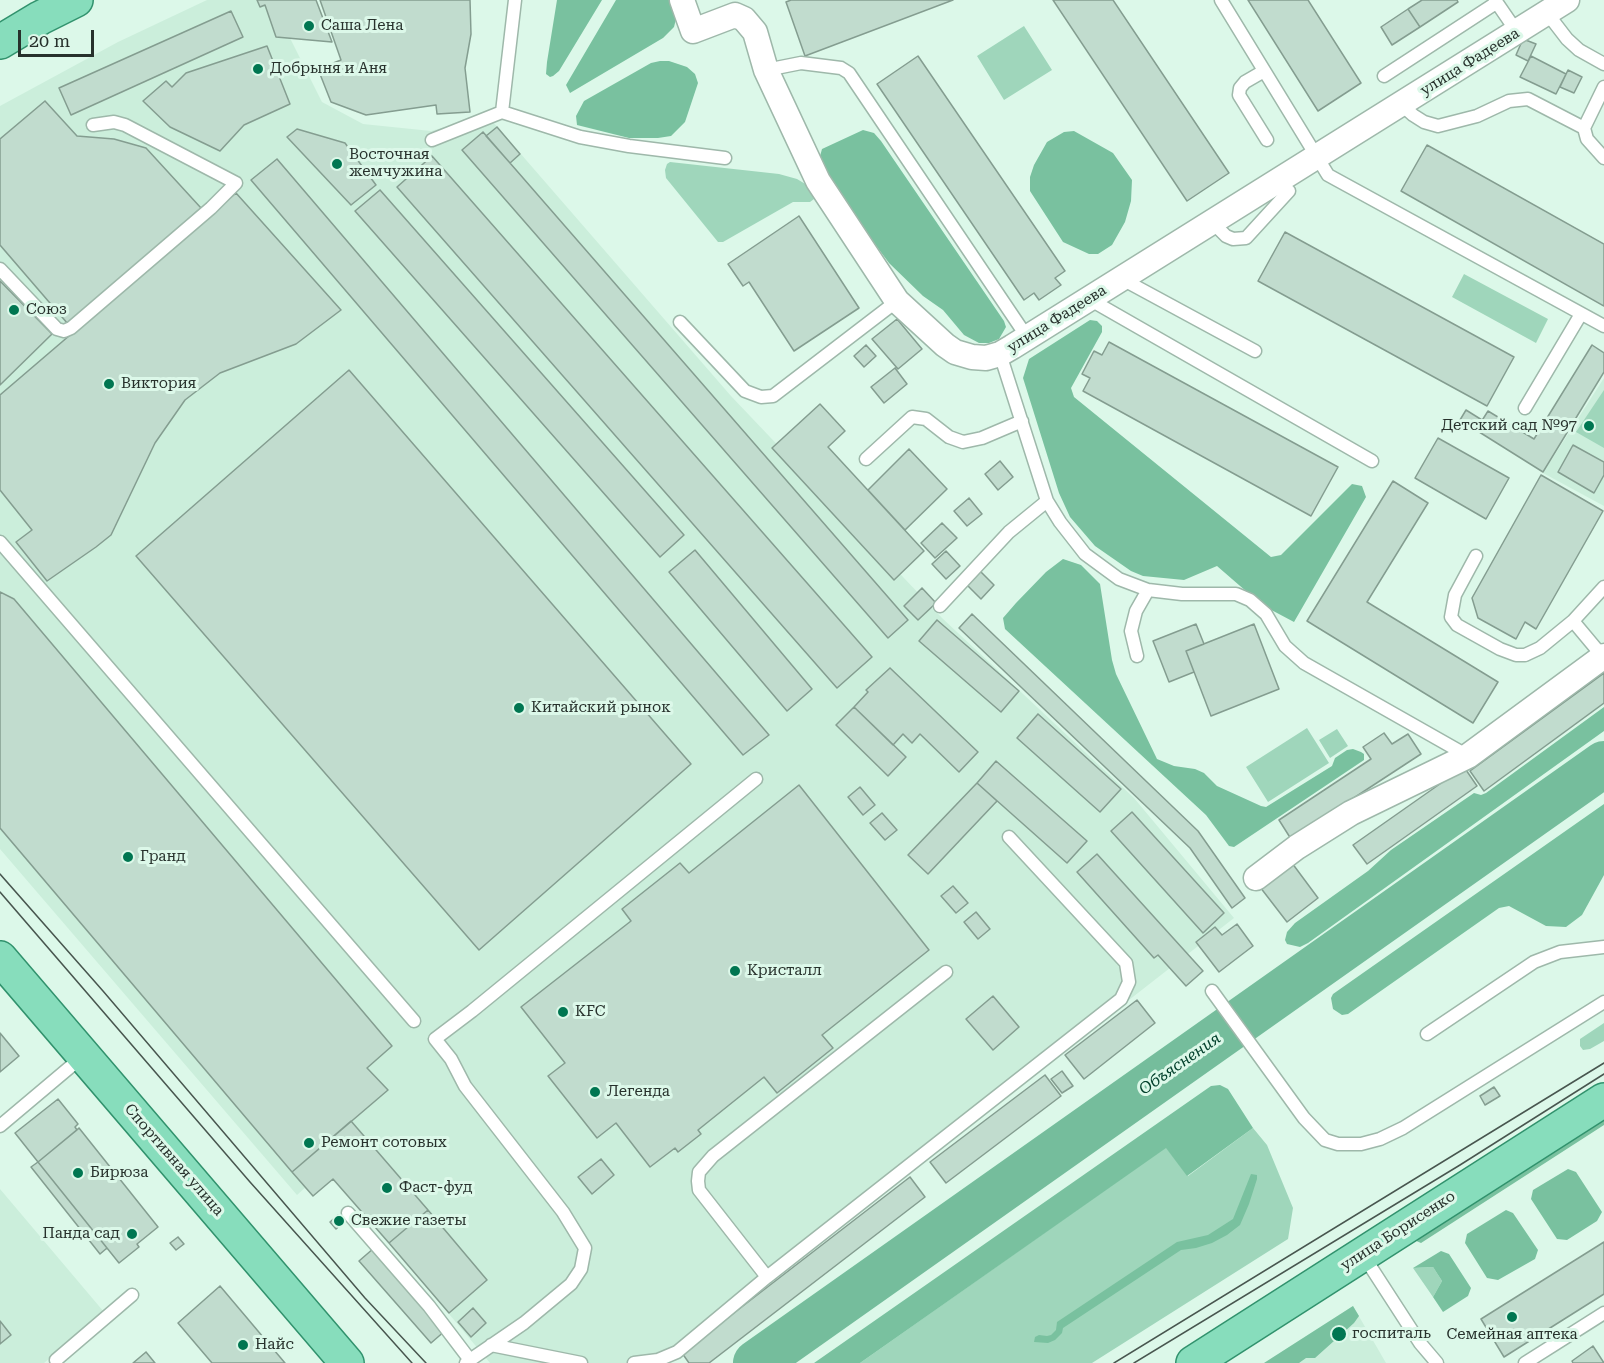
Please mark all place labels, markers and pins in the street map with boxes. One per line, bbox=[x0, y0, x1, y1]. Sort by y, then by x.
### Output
place label: Саша Лена bbox=[321, 17, 403, 35]
marker: Саша Лена bbox=[302, 19, 316, 33]
place label: Добрыня и Аня bbox=[270, 60, 387, 78]
marker: Добрыня и Аня bbox=[251, 62, 265, 76]
place label: Восточная жемчужина bbox=[349, 146, 442, 181]
marker: Восточная жемчужина bbox=[330, 157, 344, 171]
place label: Союз bbox=[26, 301, 67, 319]
marker: Союз bbox=[7, 303, 21, 317]
place label: Виктория bbox=[121, 375, 196, 393]
marker: Виктория bbox=[102, 377, 116, 391]
place label: Детский сад №97 bbox=[1441, 417, 1577, 435]
marker: Детский сад №97 bbox=[1582, 419, 1596, 433]
place label: Китайский рынок bbox=[531, 699, 671, 717]
marker: Китайский рынок bbox=[512, 701, 526, 715]
place label: Гранд bbox=[140, 848, 186, 866]
marker: Гранд bbox=[121, 850, 135, 864]
place label: Кристалл bbox=[747, 962, 822, 980]
marker: Кристалл bbox=[728, 964, 742, 978]
place label: KFC bbox=[575, 1003, 606, 1021]
marker: KFC bbox=[556, 1005, 570, 1019]
place label: Легенда bbox=[607, 1083, 670, 1101]
marker: Легенда bbox=[588, 1085, 602, 1099]
place label: Ремонт сотовых bbox=[321, 1134, 447, 1152]
marker: Ремонт сотовых bbox=[302, 1136, 316, 1150]
place label: Бирюза bbox=[90, 1164, 148, 1182]
marker: Бирюза bbox=[71, 1166, 85, 1180]
place label: Фаст-фуд bbox=[399, 1179, 472, 1197]
marker: Фаст-фуд bbox=[380, 1181, 394, 1195]
place label: Свежие газеты bbox=[351, 1212, 467, 1230]
marker: Свежие газеты bbox=[332, 1214, 346, 1228]
place label: Панда сад bbox=[43, 1225, 120, 1243]
marker: Панда сад bbox=[125, 1227, 139, 1241]
marker: Семейная аптека bbox=[1505, 1310, 1519, 1324]
marker: госпиталь bbox=[1330, 1325, 1348, 1343]
place label: госпиталь bbox=[1352, 1325, 1431, 1343]
place label: Семейная аптека bbox=[1446, 1326, 1578, 1344]
place label: Найс bbox=[255, 1336, 294, 1354]
marker: Найс bbox=[236, 1338, 250, 1352]

